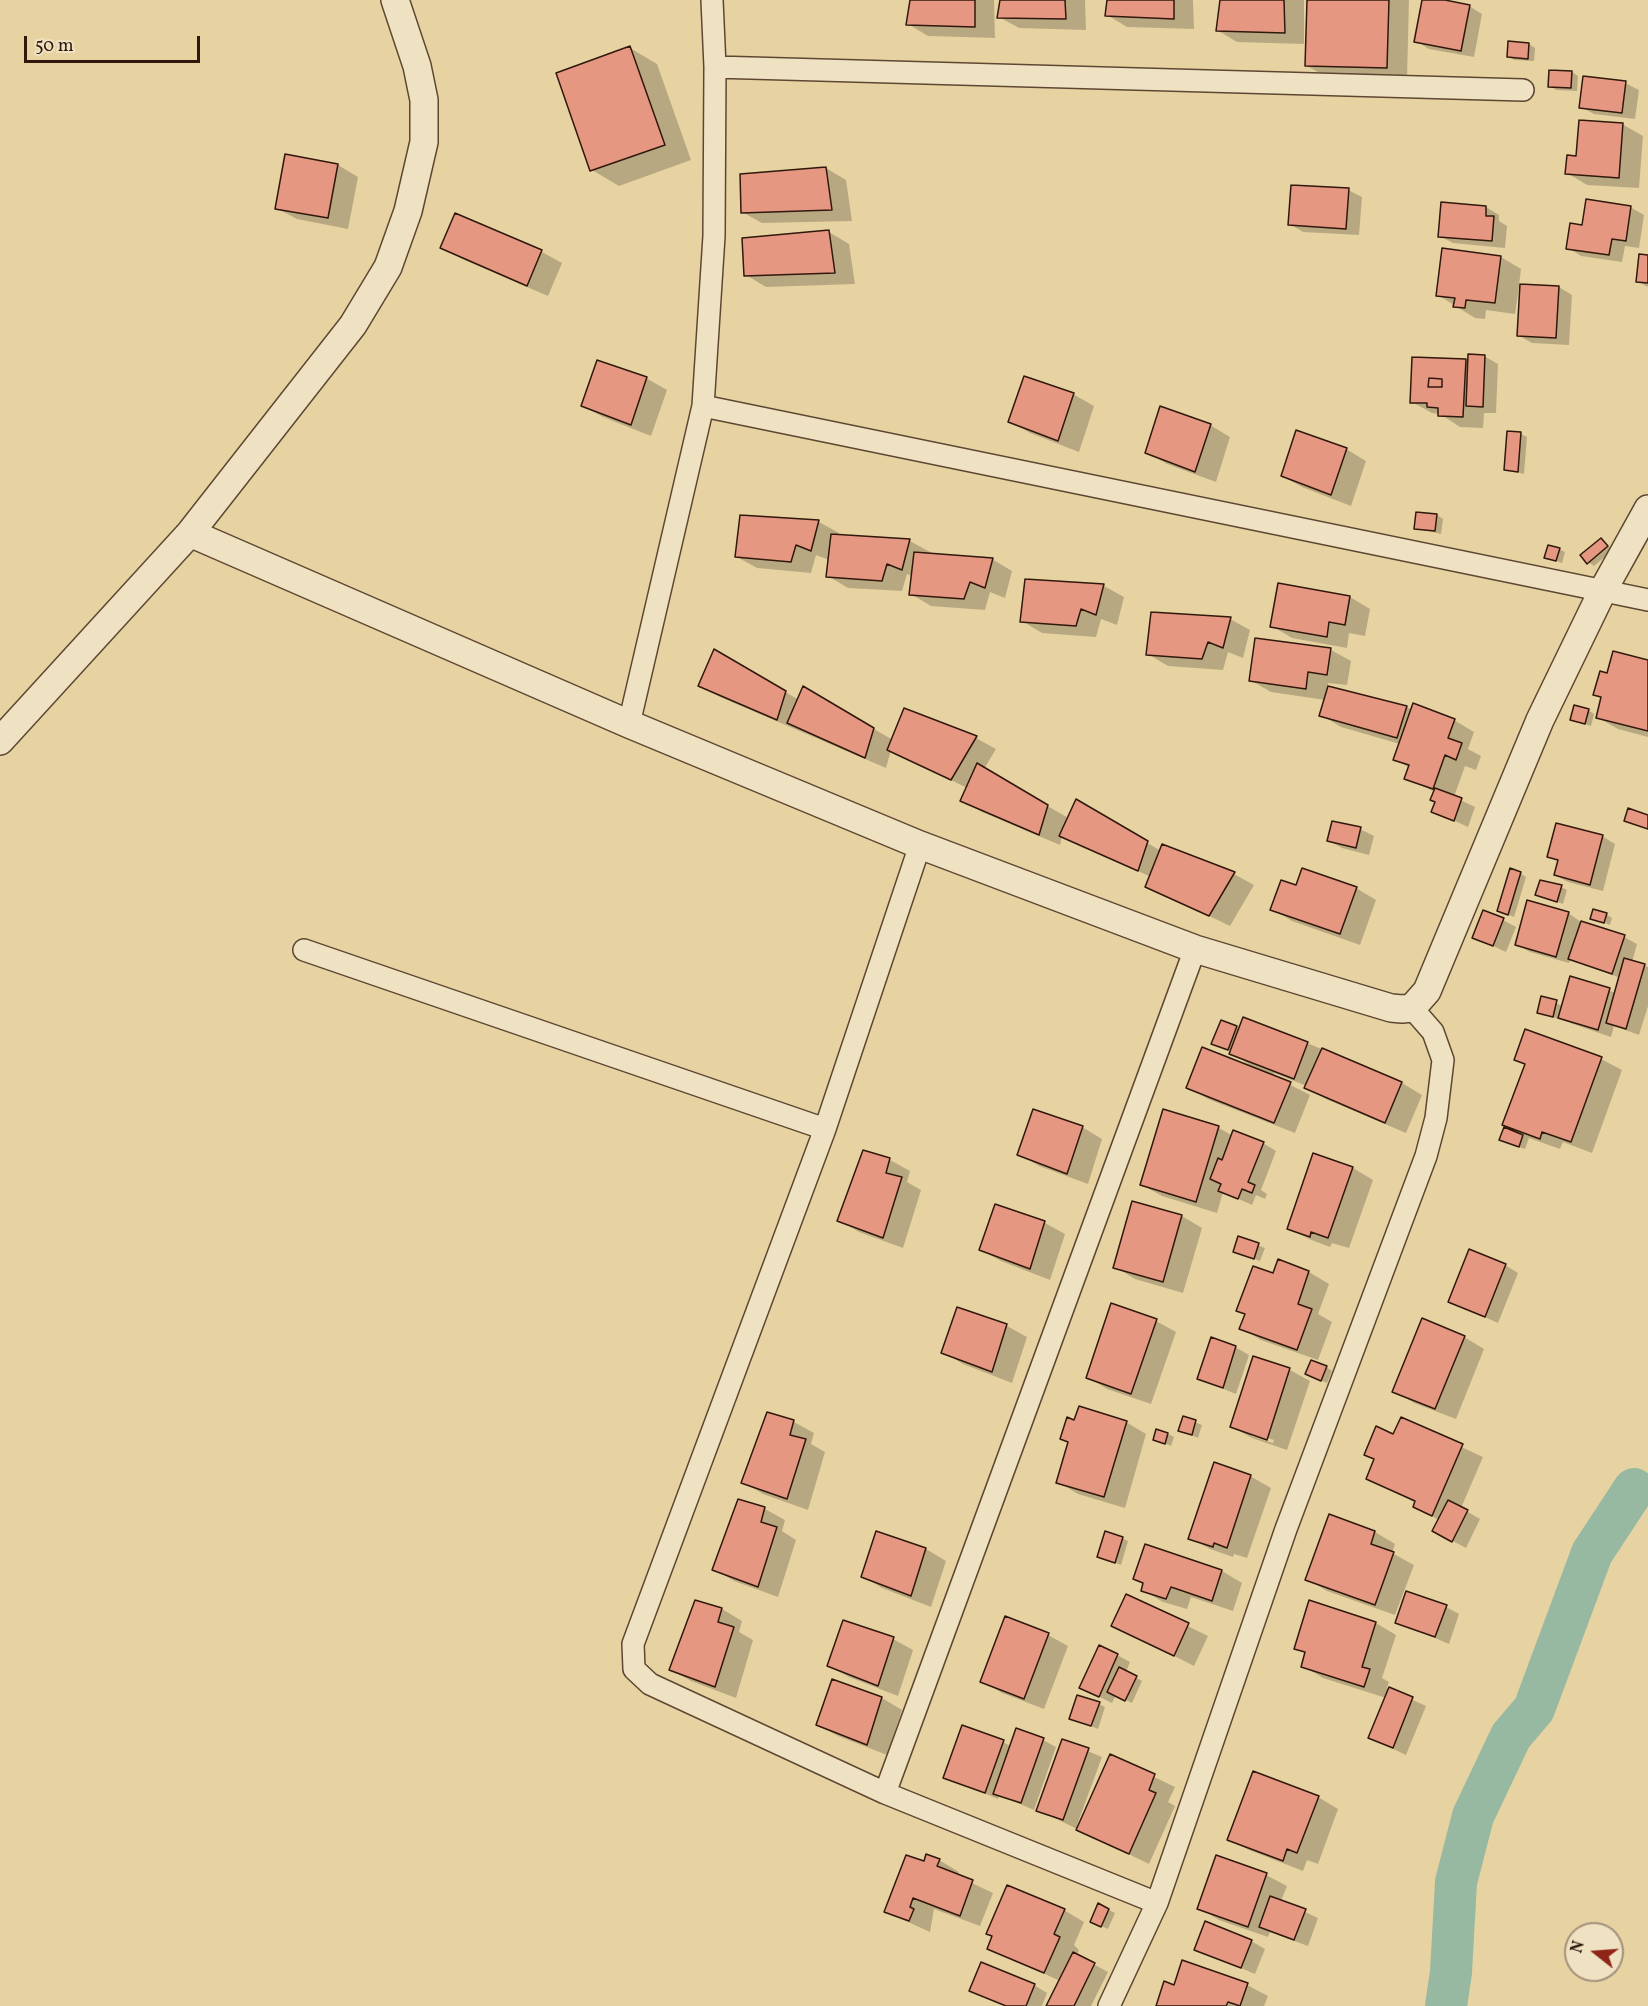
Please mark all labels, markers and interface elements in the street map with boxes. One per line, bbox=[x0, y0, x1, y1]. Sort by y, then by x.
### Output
scale bar bbox=[27, 24, 202, 62]
text: 50 m bbox=[35, 34, 74, 59]
north arrow bbox=[1564, 1922, 1624, 1982]
text: N bbox=[1566, 1939, 1591, 1956]

